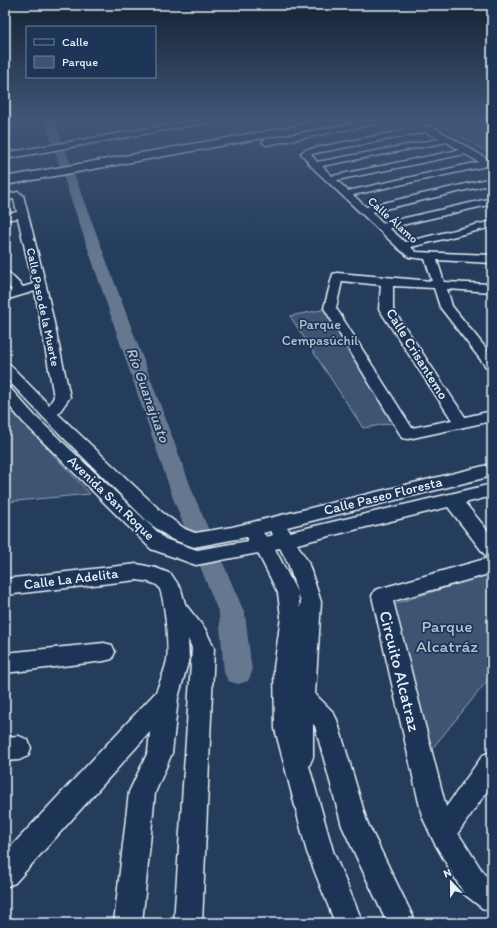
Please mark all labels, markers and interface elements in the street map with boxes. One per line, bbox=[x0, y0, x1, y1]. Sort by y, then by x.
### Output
legend bbox=[26, 26, 156, 78]
text: Calle bbox=[62, 35, 89, 49]
text: Parque bbox=[62, 55, 98, 69]
street label: Calle Álamo bbox=[365, 194, 421, 246]
street label: Calle Paso de la Muerte bbox=[24, 247, 62, 368]
street label: Calle Crisantemo bbox=[382, 305, 452, 403]
park label: Parque Cempasúchil bbox=[282, 316, 358, 349]
water label: Río Guanajuato bbox=[123, 345, 174, 446]
street label: Avenida San Roque bbox=[64, 452, 158, 544]
street label: Calle Paseo Floresta bbox=[322, 473, 444, 519]
street label: Calle La Adelita bbox=[23, 565, 120, 593]
street label: Circuito Alcatraz bbox=[375, 609, 425, 734]
park label: Parque Alcatráz bbox=[416, 616, 478, 656]
north arrow bbox=[431, 862, 471, 902]
text: N bbox=[442, 866, 453, 881]

